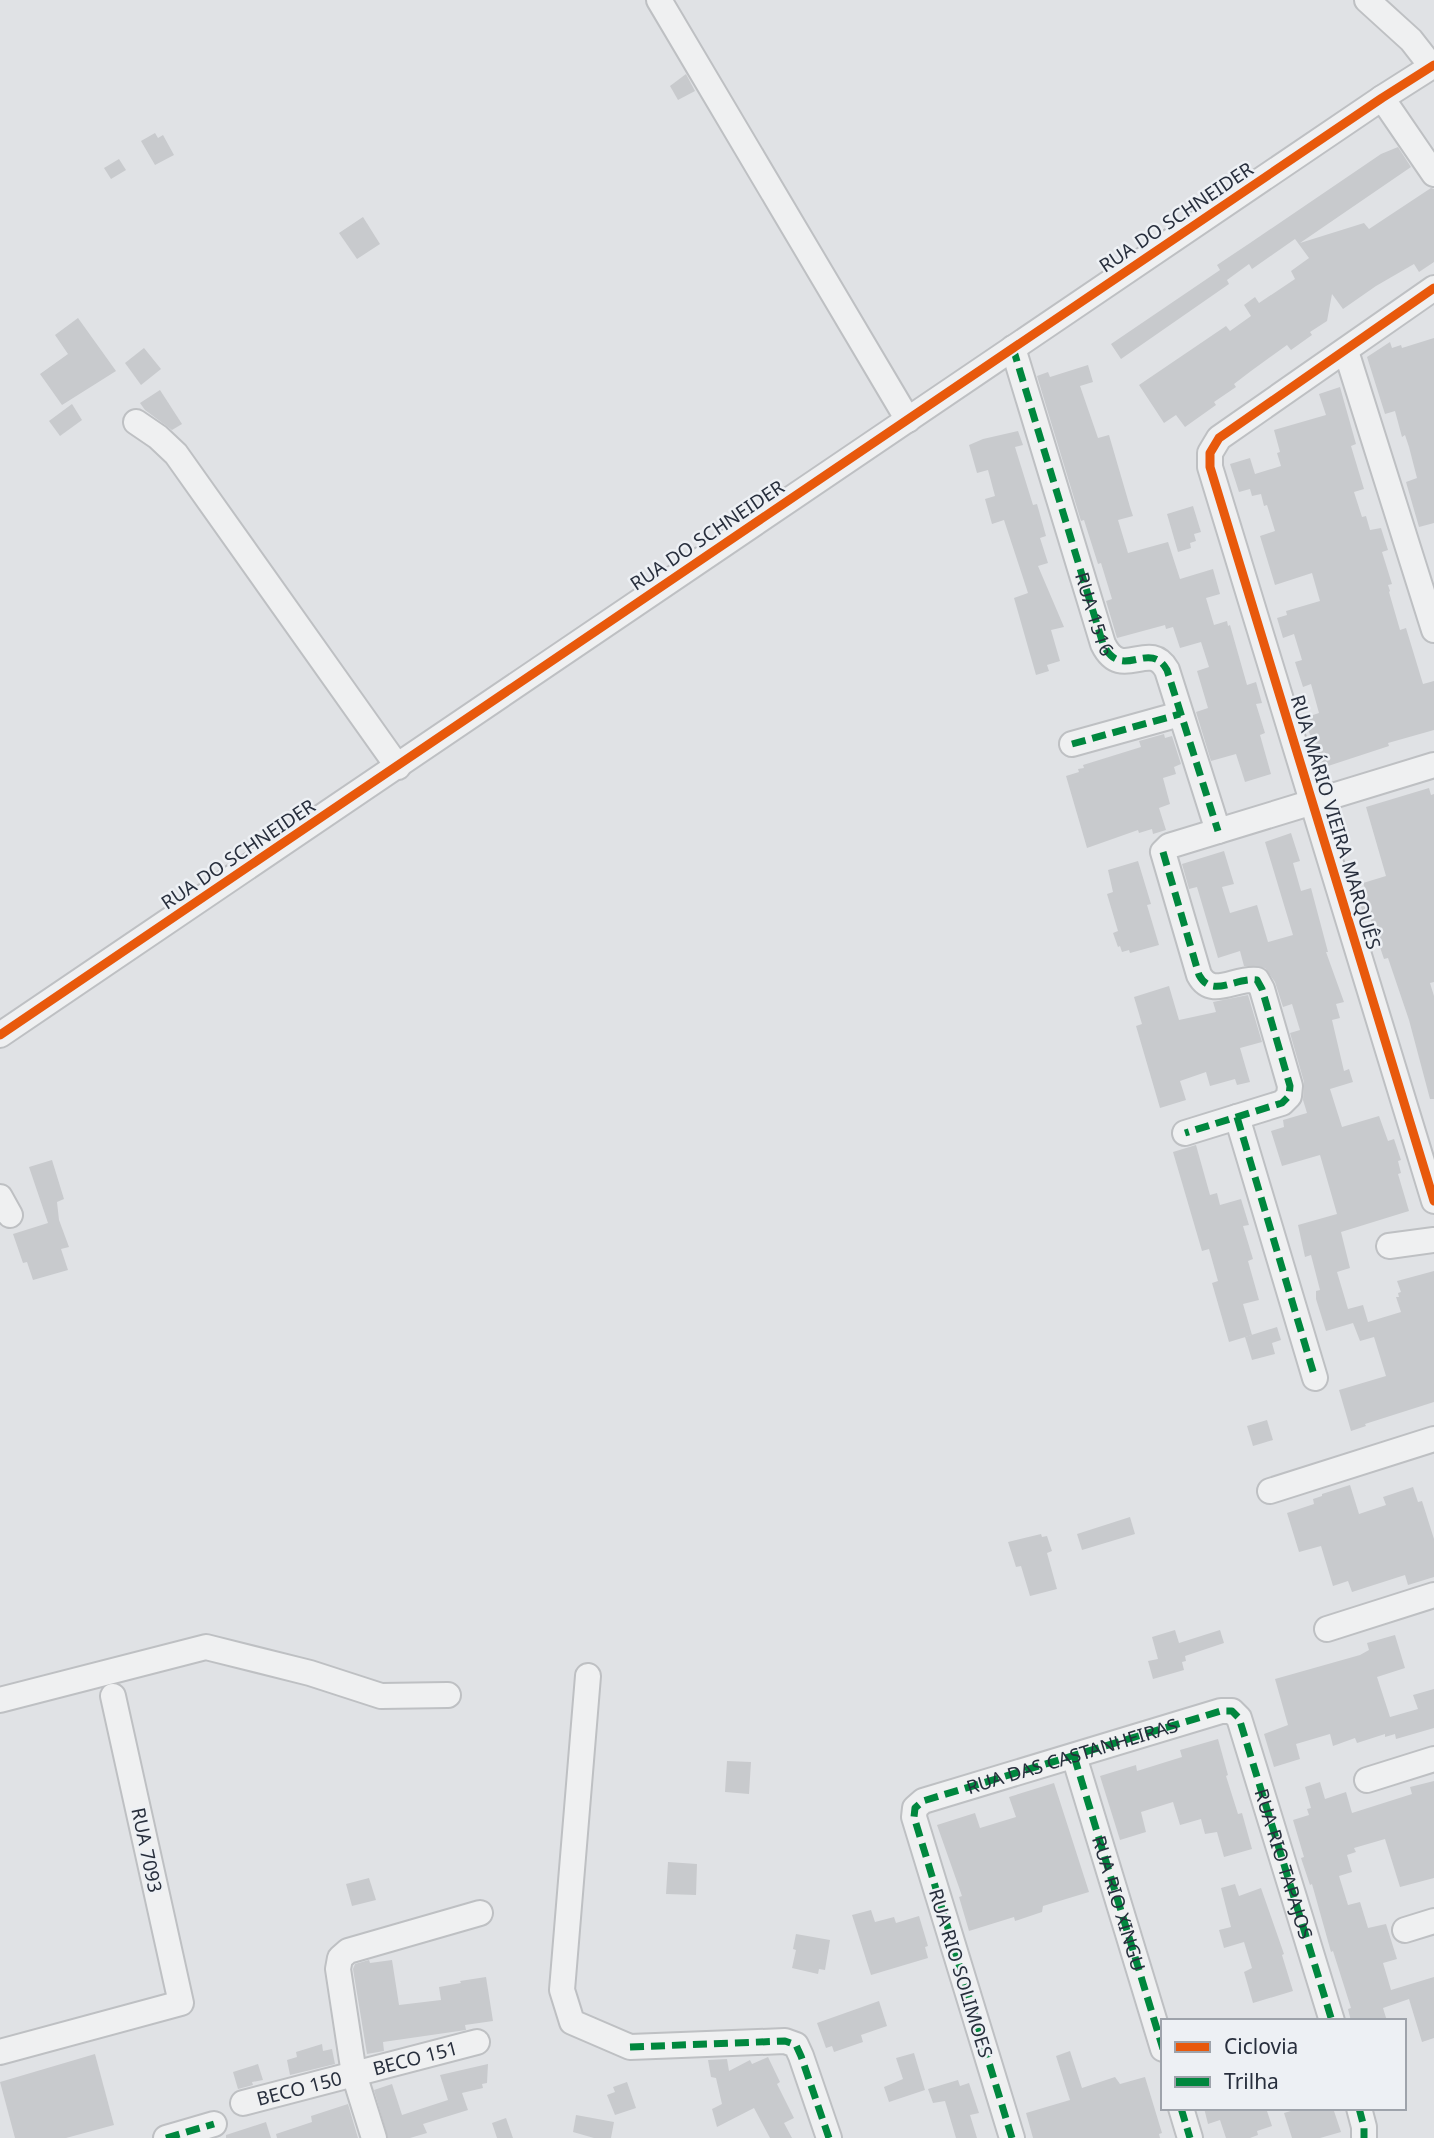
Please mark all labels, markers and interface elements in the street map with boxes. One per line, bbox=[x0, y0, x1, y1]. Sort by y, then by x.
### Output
street label: RUA DO SCHNEIDER bbox=[1094, 156, 1258, 278]
street label: RUA DO SCHNEIDER bbox=[625, 474, 789, 596]
street label: RUA 1516 bbox=[1069, 569, 1120, 661]
street label: RUA MÁRIO VIEIRA MARQUÊS bbox=[1285, 692, 1387, 952]
street label: RUA DO SCHNEIDER bbox=[156, 793, 320, 915]
street label: RUA DAS CASTANHEIRAS bbox=[963, 1712, 1181, 1800]
street label: RUA RIO TAPAJOS bbox=[1248, 1785, 1319, 1942]
street label: RUA 7093 bbox=[125, 1805, 169, 1895]
street label: RUA RIO XINGU bbox=[1086, 1832, 1152, 1974]
street label: RUA RIO SOLIMOES bbox=[923, 1885, 999, 2061]
legend bbox=[1161, 2019, 1406, 2110]
text: Ciclovia bbox=[1224, 2032, 1298, 2060]
street label: BECO 151 bbox=[370, 2035, 461, 2082]
street label: BECO 150 bbox=[254, 2065, 344, 2112]
text: Trilha bbox=[1224, 2067, 1279, 2095]

